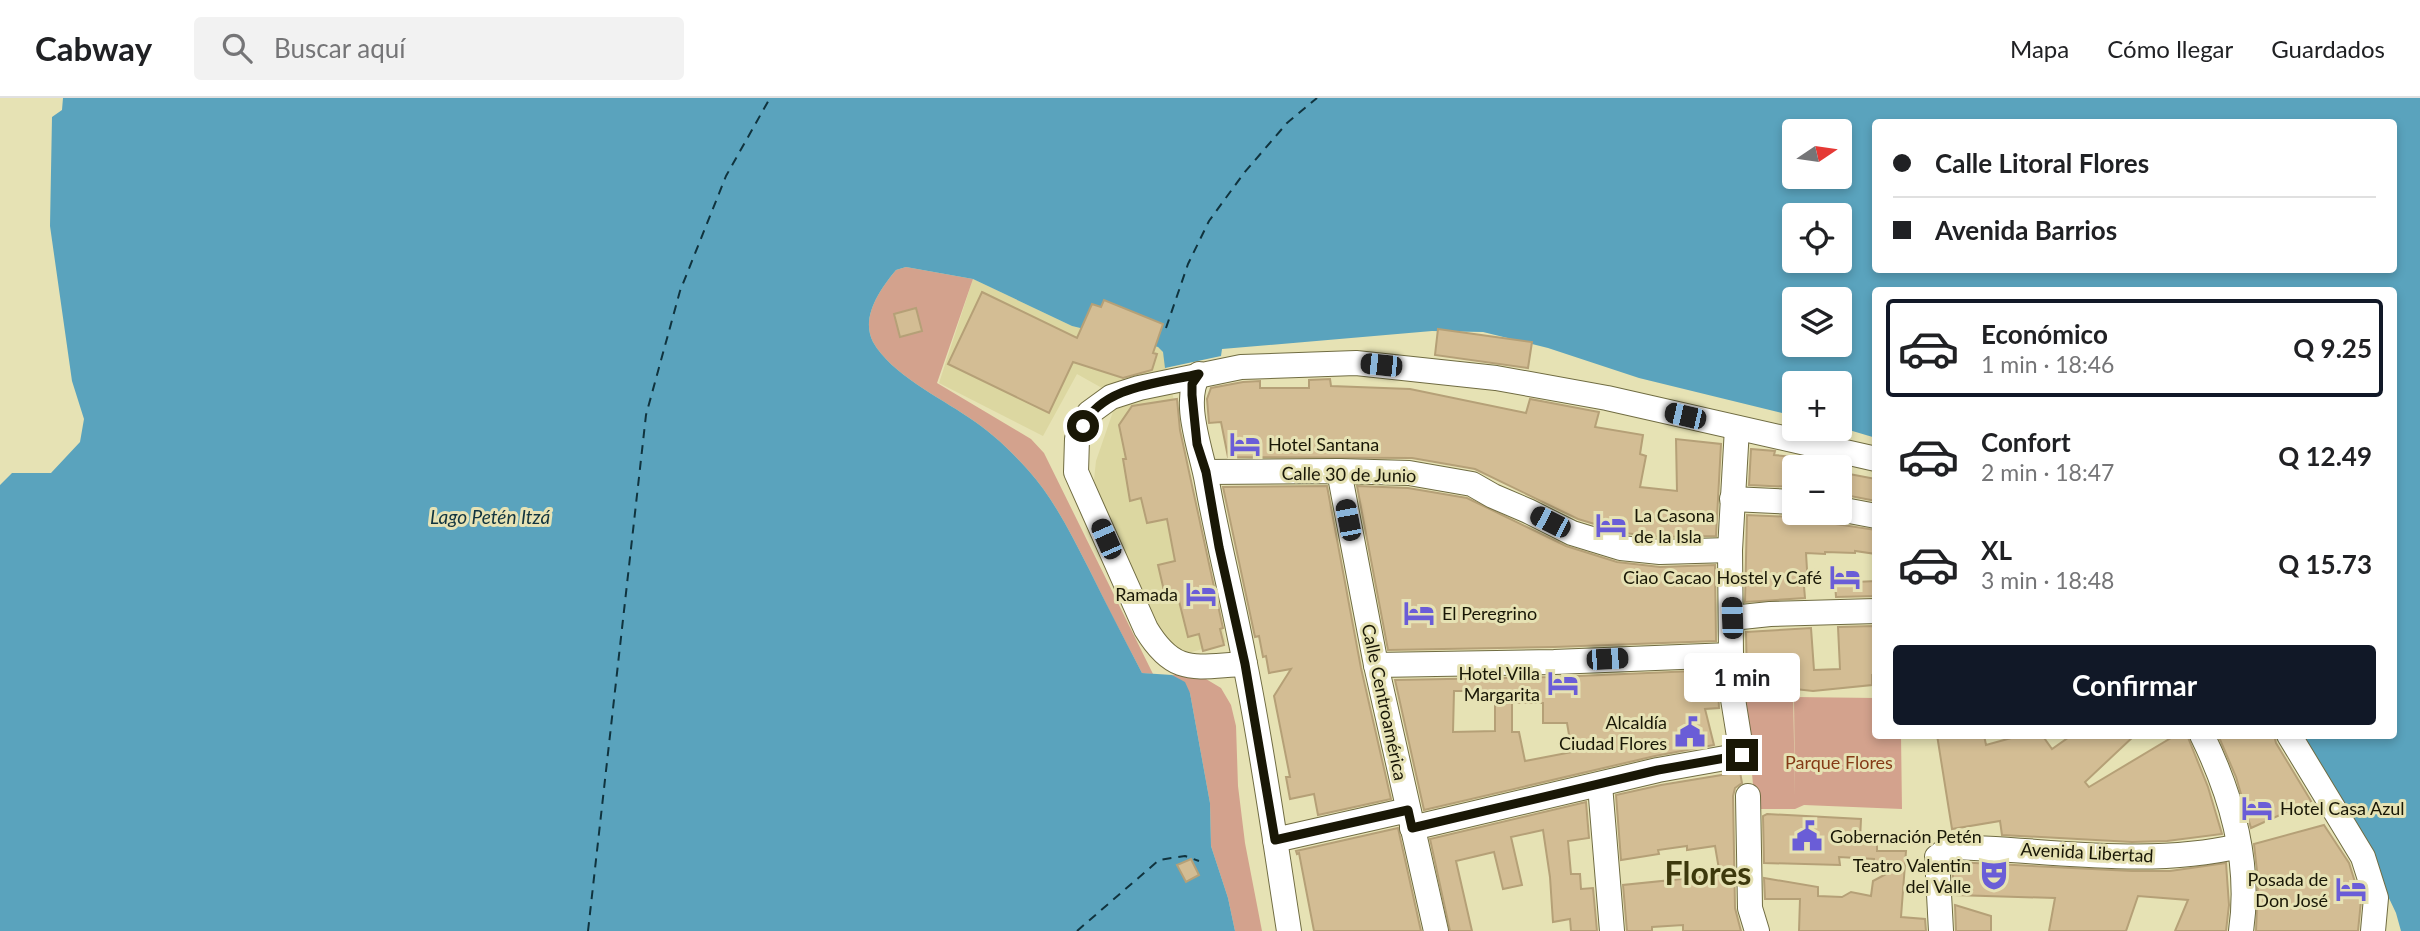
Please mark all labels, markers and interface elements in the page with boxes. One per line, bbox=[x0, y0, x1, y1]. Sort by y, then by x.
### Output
search box bbox=[194, 17, 684, 80]
text: Cabway bbox=[35, 28, 152, 68]
icon: search bbox=[218, 29, 256, 67]
text: Buscar aquí bbox=[274, 32, 405, 64]
text: Mapa bbox=[2010, 34, 2069, 63]
text: Cómo llegar bbox=[2107, 34, 2233, 63]
text: Guardados bbox=[2271, 34, 2385, 63]
north arrow bbox=[1782, 119, 1852, 189]
map controls bbox=[1782, 119, 1852, 525]
text: Calle Litoral Flores bbox=[1935, 147, 2149, 179]
button: locate bbox=[1782, 203, 1852, 273]
text: Avenida Barrios bbox=[1935, 214, 2117, 246]
button: layers bbox=[1782, 287, 1852, 357]
icon: car bbox=[1897, 317, 1960, 380]
text: Económico bbox=[1981, 318, 2108, 350]
text: Q 9.25 bbox=[2293, 332, 2372, 364]
text: 1 min · 18:46 bbox=[1981, 350, 2114, 378]
car bbox=[1360, 352, 1403, 378]
button: + bbox=[1782, 371, 1852, 441]
car bbox=[1663, 401, 1708, 431]
route start bbox=[1067, 410, 1099, 442]
icon: car bbox=[1897, 425, 1960, 488]
text: Confort bbox=[1981, 426, 2071, 458]
hotel icon: Hotel Santana bbox=[1228, 427, 1262, 461]
place label: Hotel Santana bbox=[1268, 433, 1379, 455]
text: Q 12.49 bbox=[2278, 440, 2372, 472]
button: − bbox=[1782, 455, 1852, 525]
text: 2 min · 18:47 bbox=[1981, 458, 2114, 486]
street label: Calle 30 de Junio bbox=[1281, 462, 1417, 486]
car bbox=[1334, 497, 1363, 543]
car bbox=[1527, 503, 1574, 541]
place label: La Casona de la Isla bbox=[1634, 504, 1715, 547]
water label: Lago Petén Itzá bbox=[430, 505, 550, 528]
hotel icon: La Casona de la Isla bbox=[1594, 508, 1628, 542]
car bbox=[1088, 516, 1125, 562]
icon: car bbox=[1897, 533, 1960, 596]
text: XL bbox=[1981, 534, 2012, 566]
text: Q 15.73 bbox=[2278, 548, 2372, 580]
hotel icon: Ciao Cacao Hostel y Café bbox=[1828, 560, 1862, 594]
place label: Ciao Cacao Hostel y Café bbox=[1623, 566, 1822, 588]
text: 3 min · 18:48 bbox=[1981, 566, 2114, 594]
hotel icon: Ramada bbox=[1184, 577, 1218, 611]
place label: Ramada bbox=[1115, 583, 1178, 605]
hotel icon: El Peregrino bbox=[1402, 596, 1436, 630]
car bbox=[1721, 597, 1744, 639]
place label: El Peregrino bbox=[1442, 602, 1537, 624]
street label: Calle Centroamérica bbox=[1358, 622, 1412, 782]
button: Confirmar bbox=[1893, 645, 2376, 725]
car bbox=[1586, 647, 1629, 671]
callout: 1 min bbox=[1684, 654, 1800, 702]
place label: Hotel Villa Margarita bbox=[1458, 662, 1540, 705]
text: 1 min bbox=[1713, 663, 1771, 691]
hotel icon: Hotel Villa Margarita bbox=[1546, 666, 1580, 700]
place label: Alcaldía Ciudad Flores bbox=[1559, 711, 1667, 754]
public building icon: Alcaldía Ciudad Flores bbox=[1673, 715, 1707, 749]
route end bbox=[1726, 739, 1758, 771]
park label: Parque Flores bbox=[1785, 751, 1893, 773]
hotel icon: Hotel Casa Azul bbox=[2240, 791, 2274, 825]
place label: Hotel Casa Azul bbox=[2280, 797, 2405, 819]
public building icon: Gobernación Petén bbox=[1790, 819, 1824, 853]
place label: Gobernación Petén bbox=[1830, 825, 1982, 847]
street label: Avenida Libertad bbox=[2020, 838, 2154, 866]
district label: Flores bbox=[1665, 853, 1751, 892]
place label: Teatro Valentin del Valle bbox=[1853, 854, 1971, 897]
theatre icon: Teatro Valentin del Valle bbox=[1977, 858, 2011, 892]
place label: Posada de Don José bbox=[2248, 868, 2328, 911]
hotel icon: Posada de Don José bbox=[2334, 872, 2368, 906]

